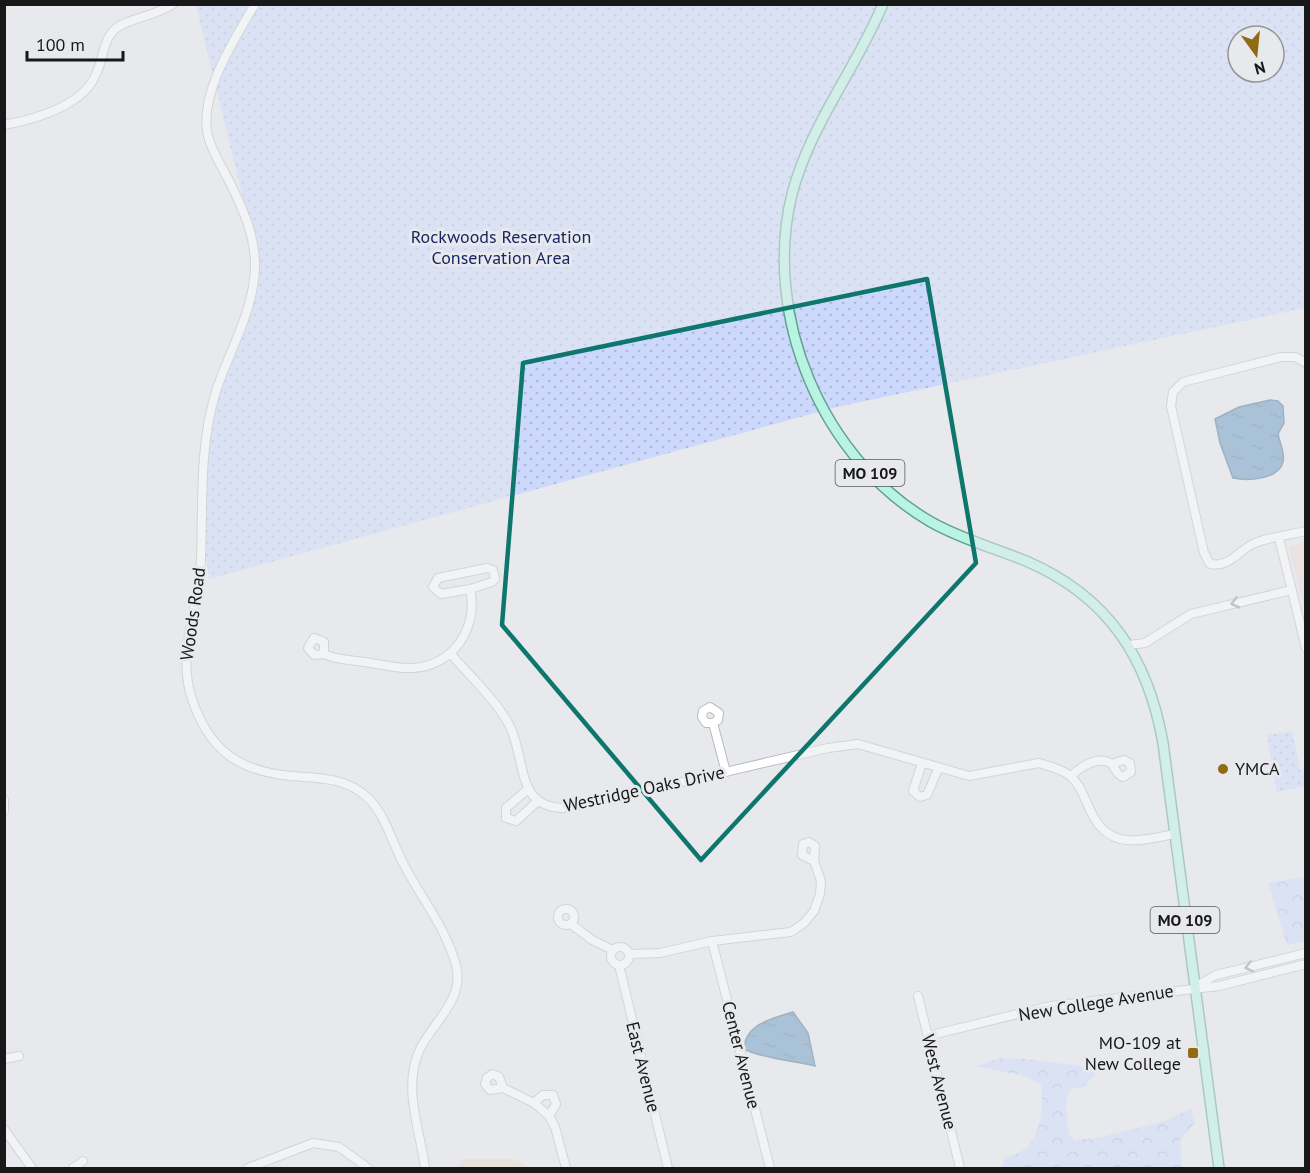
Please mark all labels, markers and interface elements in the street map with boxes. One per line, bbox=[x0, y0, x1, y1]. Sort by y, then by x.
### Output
scale bar bbox=[27, 24, 123, 62]
north arrow bbox=[1226, 24, 1286, 84]
text: 100 m bbox=[36, 33, 85, 56]
text: N bbox=[1252, 57, 1268, 80]
park label: Rockwoods Reservation Conservation Area bbox=[411, 225, 591, 269]
road number: MO 109 bbox=[836, 460, 904, 486]
street label: Woods Road bbox=[175, 566, 210, 662]
one-way arrow bbox=[1230, 596, 1240, 609]
place label: YMCA bbox=[1235, 757, 1280, 780]
street label: Westridge Oaks Drive bbox=[561, 760, 726, 817]
marker: YMCA bbox=[1216, 762, 1230, 776]
road number: MO 109 bbox=[1150, 907, 1220, 933]
one-way arrow bbox=[1244, 960, 1254, 973]
street label: New College Avenue bbox=[1017, 979, 1175, 1026]
street label: Center Avenue bbox=[717, 999, 766, 1111]
street label: East Avenue bbox=[621, 1019, 666, 1115]
place label: MO-109 at New College bbox=[1085, 1031, 1181, 1075]
street label: West Avenue bbox=[917, 1032, 962, 1132]
marker: MO-109 at New College bbox=[1186, 1046, 1200, 1060]

